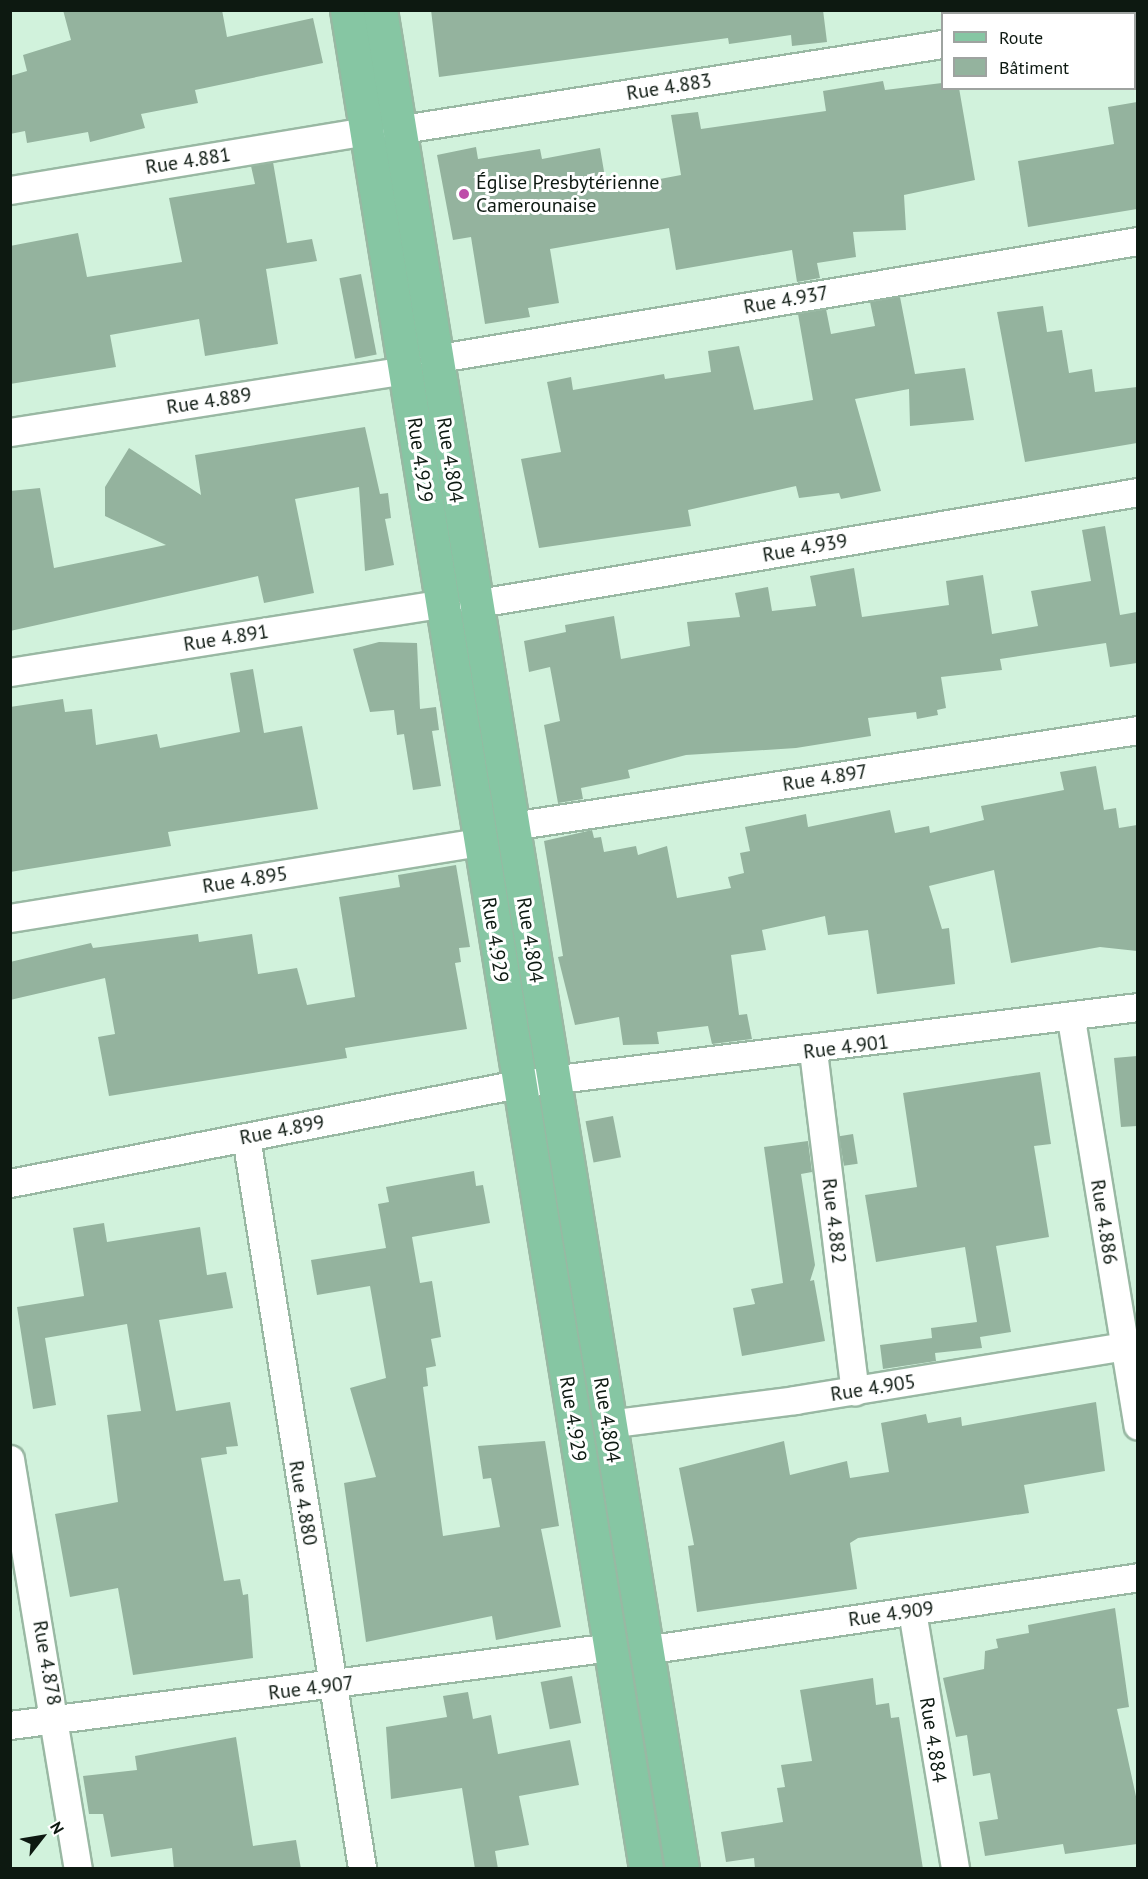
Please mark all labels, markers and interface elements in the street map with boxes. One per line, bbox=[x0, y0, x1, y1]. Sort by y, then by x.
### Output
legend bbox=[941, 12, 1136, 90]
text: Route bbox=[999, 26, 1043, 49]
text: Bâtiment bbox=[999, 56, 1069, 79]
street label: Rue 4.883 bbox=[625, 68, 713, 106]
street label: Rue 4.881 bbox=[144, 142, 232, 180]
place label: Église Presbytérienne Camerounaise bbox=[476, 170, 659, 217]
marker: Église Presbytérienne Camerounaise bbox=[457, 187, 471, 201]
street label: Rue 4.937 bbox=[742, 281, 830, 319]
street label: Rue 4.889 bbox=[165, 382, 253, 420]
street label: Rue 4.929 bbox=[402, 416, 438, 504]
street label: Rue 4.804 bbox=[431, 416, 469, 504]
street label: Rue 4.939 bbox=[761, 529, 849, 567]
street label: Rue 4.891 bbox=[182, 619, 270, 657]
street label: Rue 4.897 bbox=[781, 759, 869, 797]
street label: Rue 4.895 bbox=[201, 861, 289, 899]
street label: Rue 4.929 bbox=[476, 896, 514, 984]
street label: Rue 4.804 bbox=[511, 896, 549, 984]
street label: Rue 4.901 bbox=[802, 1030, 890, 1064]
street label: Rue 4.899 bbox=[238, 1110, 326, 1150]
street label: Rue 4.882 bbox=[817, 1177, 851, 1265]
street label: Rue 4.886 bbox=[1085, 1178, 1123, 1266]
street label: Rue 4.905 bbox=[829, 1369, 917, 1407]
street label: Rue 4.929 bbox=[554, 1375, 592, 1463]
street label: Rue 4.804 bbox=[588, 1376, 626, 1464]
street label: Rue 4.880 bbox=[284, 1459, 322, 1547]
street label: Rue 4.909 bbox=[847, 1596, 935, 1632]
street label: Rue 4.878 bbox=[28, 1619, 66, 1707]
street label: Rue 4.907 bbox=[267, 1671, 355, 1705]
street label: Rue 4.884 bbox=[914, 1696, 952, 1784]
north arrow bbox=[12, 1807, 72, 1867]
text: N bbox=[46, 1818, 69, 1837]

